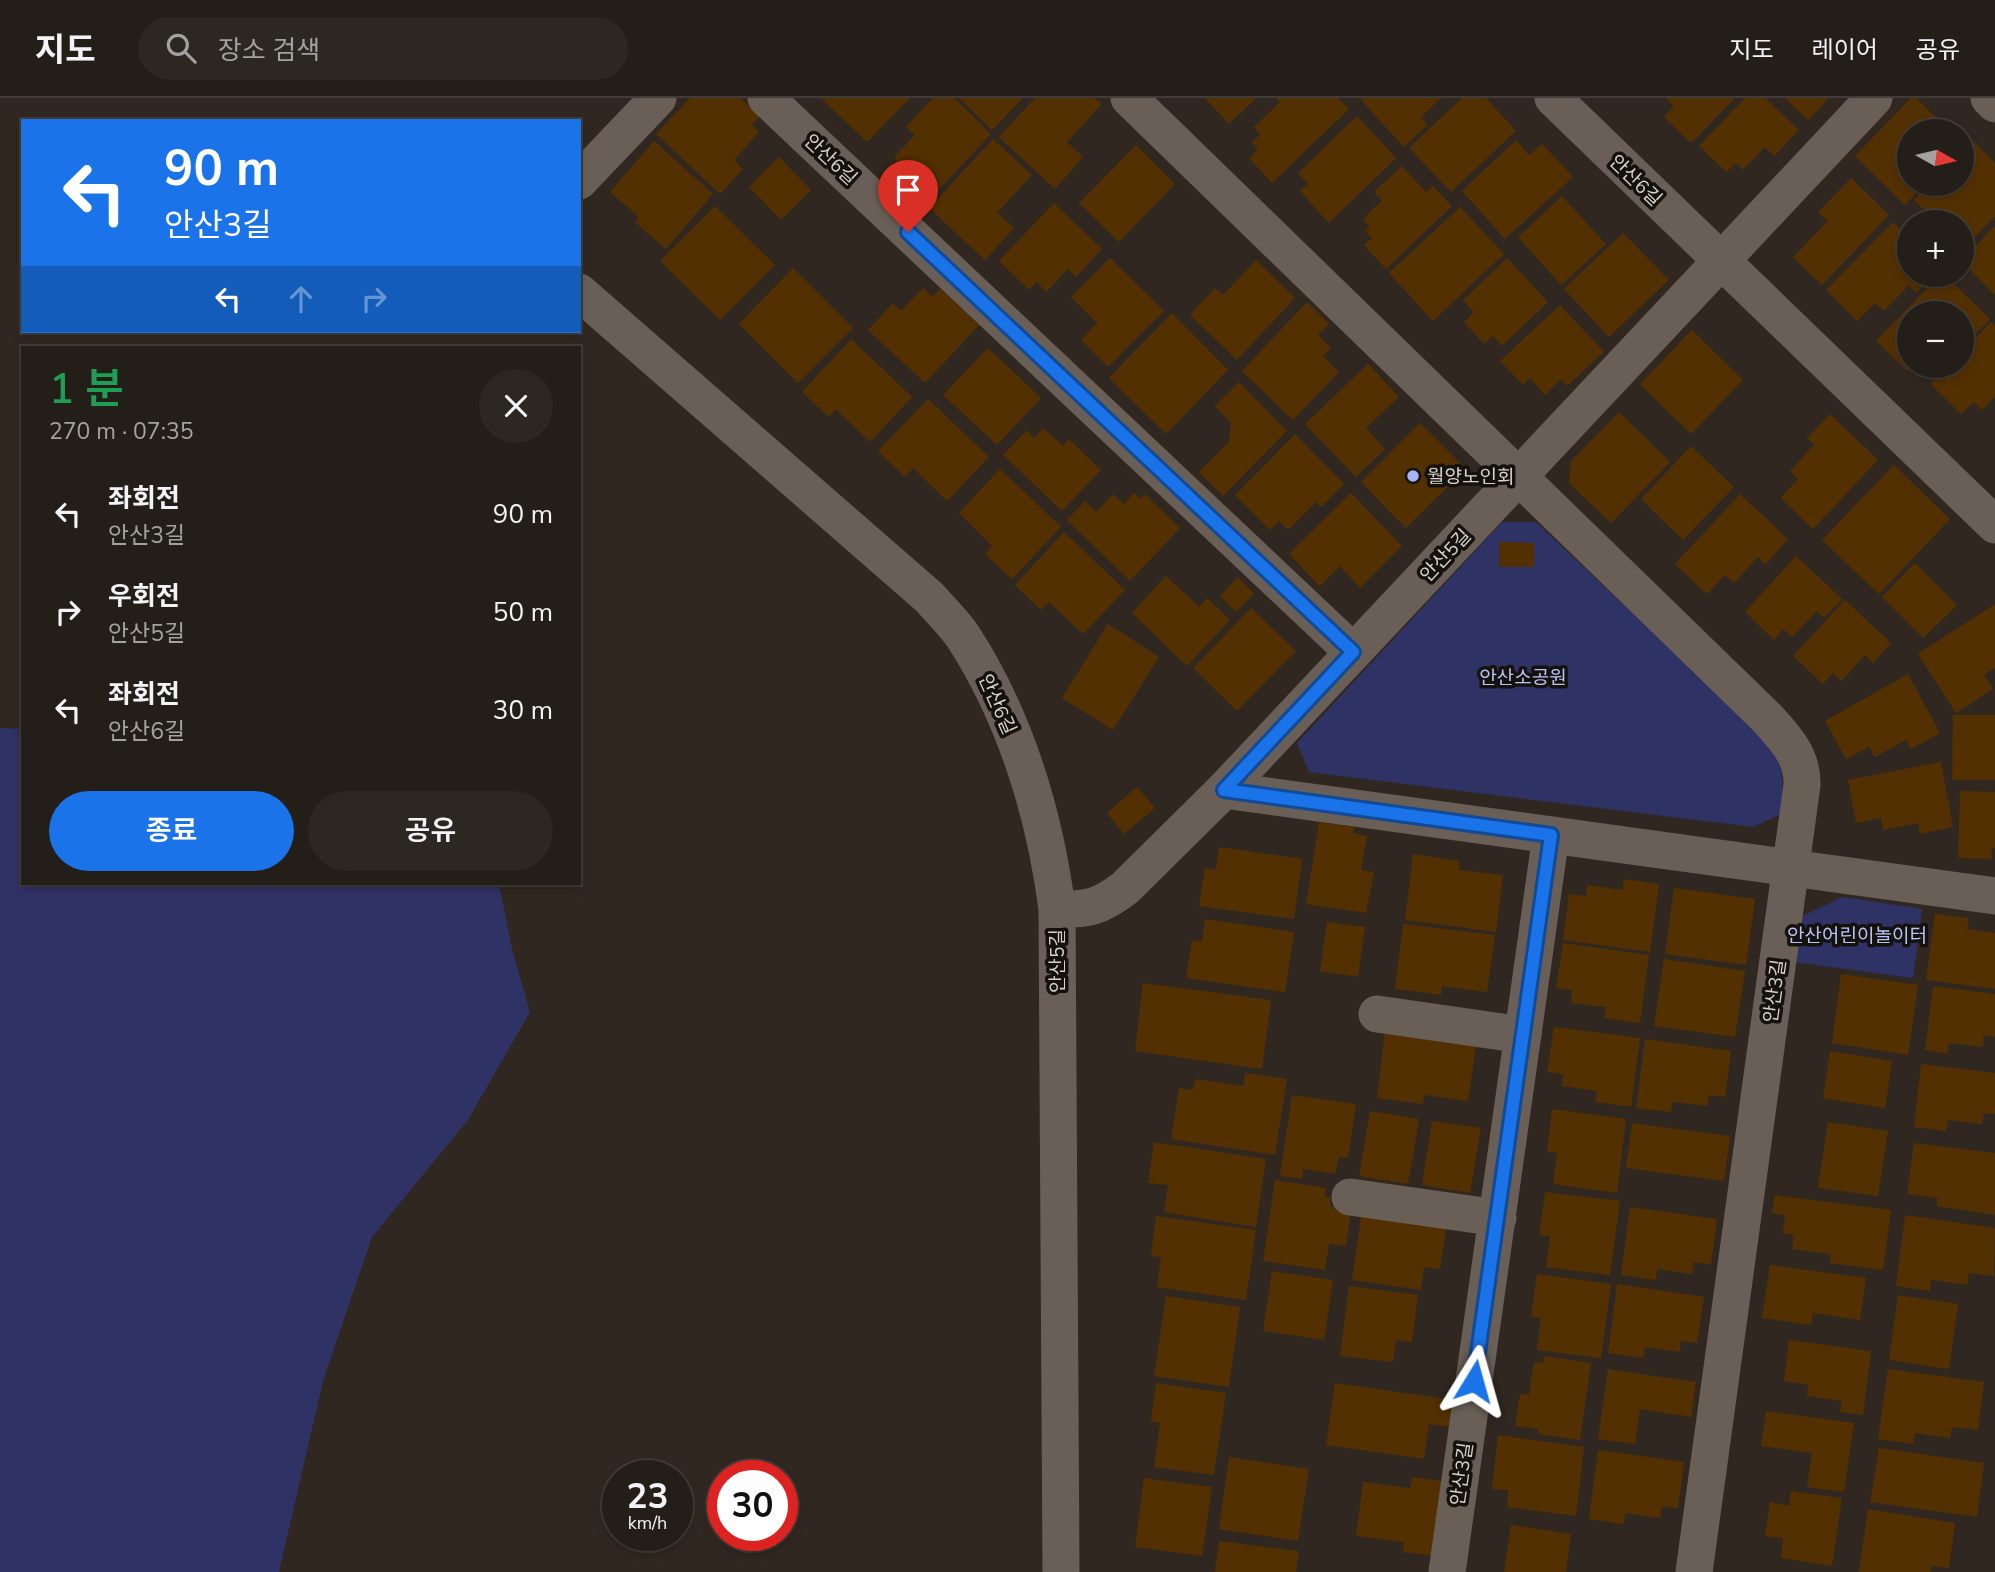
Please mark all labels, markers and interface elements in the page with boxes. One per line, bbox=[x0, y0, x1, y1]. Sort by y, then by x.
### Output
search box bbox=[138, 17, 628, 80]
text: 지도 bbox=[35, 28, 96, 73]
icon: search bbox=[162, 29, 200, 67]
text: 장소 검색 bbox=[218, 33, 320, 68]
text: 지도 bbox=[1729, 34, 1774, 66]
text: 레이어 bbox=[1812, 34, 1878, 66]
text: 공유 bbox=[1916, 34, 1960, 66]
north arrow bbox=[1897, 119, 1974, 196]
map controls bbox=[1897, 119, 1974, 378]
street label: 안산6길 bbox=[798, 128, 863, 191]
text: 90 m bbox=[164, 135, 279, 202]
icon: left bbox=[49, 147, 140, 238]
street label: 안산6길 bbox=[1603, 149, 1667, 212]
pin bbox=[878, 160, 938, 232]
icon: arrive bbox=[889, 171, 927, 209]
text: 안산3길 bbox=[164, 204, 272, 247]
button: + bbox=[1897, 210, 1974, 287]
icon: left bbox=[209, 280, 247, 318]
icon: ahead bbox=[282, 280, 320, 318]
icon: right bbox=[355, 280, 393, 318]
button: − bbox=[1897, 301, 1974, 378]
text: 1 분 bbox=[49, 361, 124, 418]
button: close bbox=[479, 369, 553, 443]
text: 270 m · 07:35 bbox=[49, 416, 194, 447]
place label: 월양노인회 bbox=[1427, 464, 1514, 490]
marker: 월양노인회 bbox=[1405, 468, 1421, 484]
text: 좌회전 bbox=[108, 481, 180, 516]
icon: left bbox=[49, 495, 87, 533]
text: 90 m bbox=[493, 497, 553, 532]
text: 안산3길 bbox=[108, 520, 185, 551]
street label: 안산5길 bbox=[1414, 523, 1477, 588]
text: 우회전 bbox=[108, 579, 180, 614]
icon: right bbox=[49, 593, 87, 631]
text: 50 m bbox=[493, 595, 553, 630]
text: 안산5길 bbox=[108, 618, 185, 649]
park label: 안산소공원 bbox=[1479, 665, 1567, 691]
street label: 안산6길 bbox=[972, 670, 1022, 739]
text: 좌회전 bbox=[108, 677, 180, 712]
icon: left bbox=[49, 691, 87, 729]
text: 30 m bbox=[493, 693, 553, 728]
text: 안산6길 bbox=[108, 716, 185, 747]
button: 종료 bbox=[49, 791, 294, 871]
button: 공유 bbox=[308, 791, 553, 871]
park label: 안산어린이놀이터 bbox=[1787, 923, 1927, 949]
street label: 안산5길 bbox=[1045, 929, 1071, 993]
street label: 안산3길 bbox=[1758, 958, 1792, 1025]
position arrow bbox=[1437, 1344, 1511, 1418]
street label: 안산3길 bbox=[1445, 1441, 1479, 1508]
speed limit sign: 30 bbox=[707, 1460, 798, 1551]
text: 23 bbox=[626, 1473, 669, 1520]
text: km/h bbox=[628, 1511, 667, 1535]

